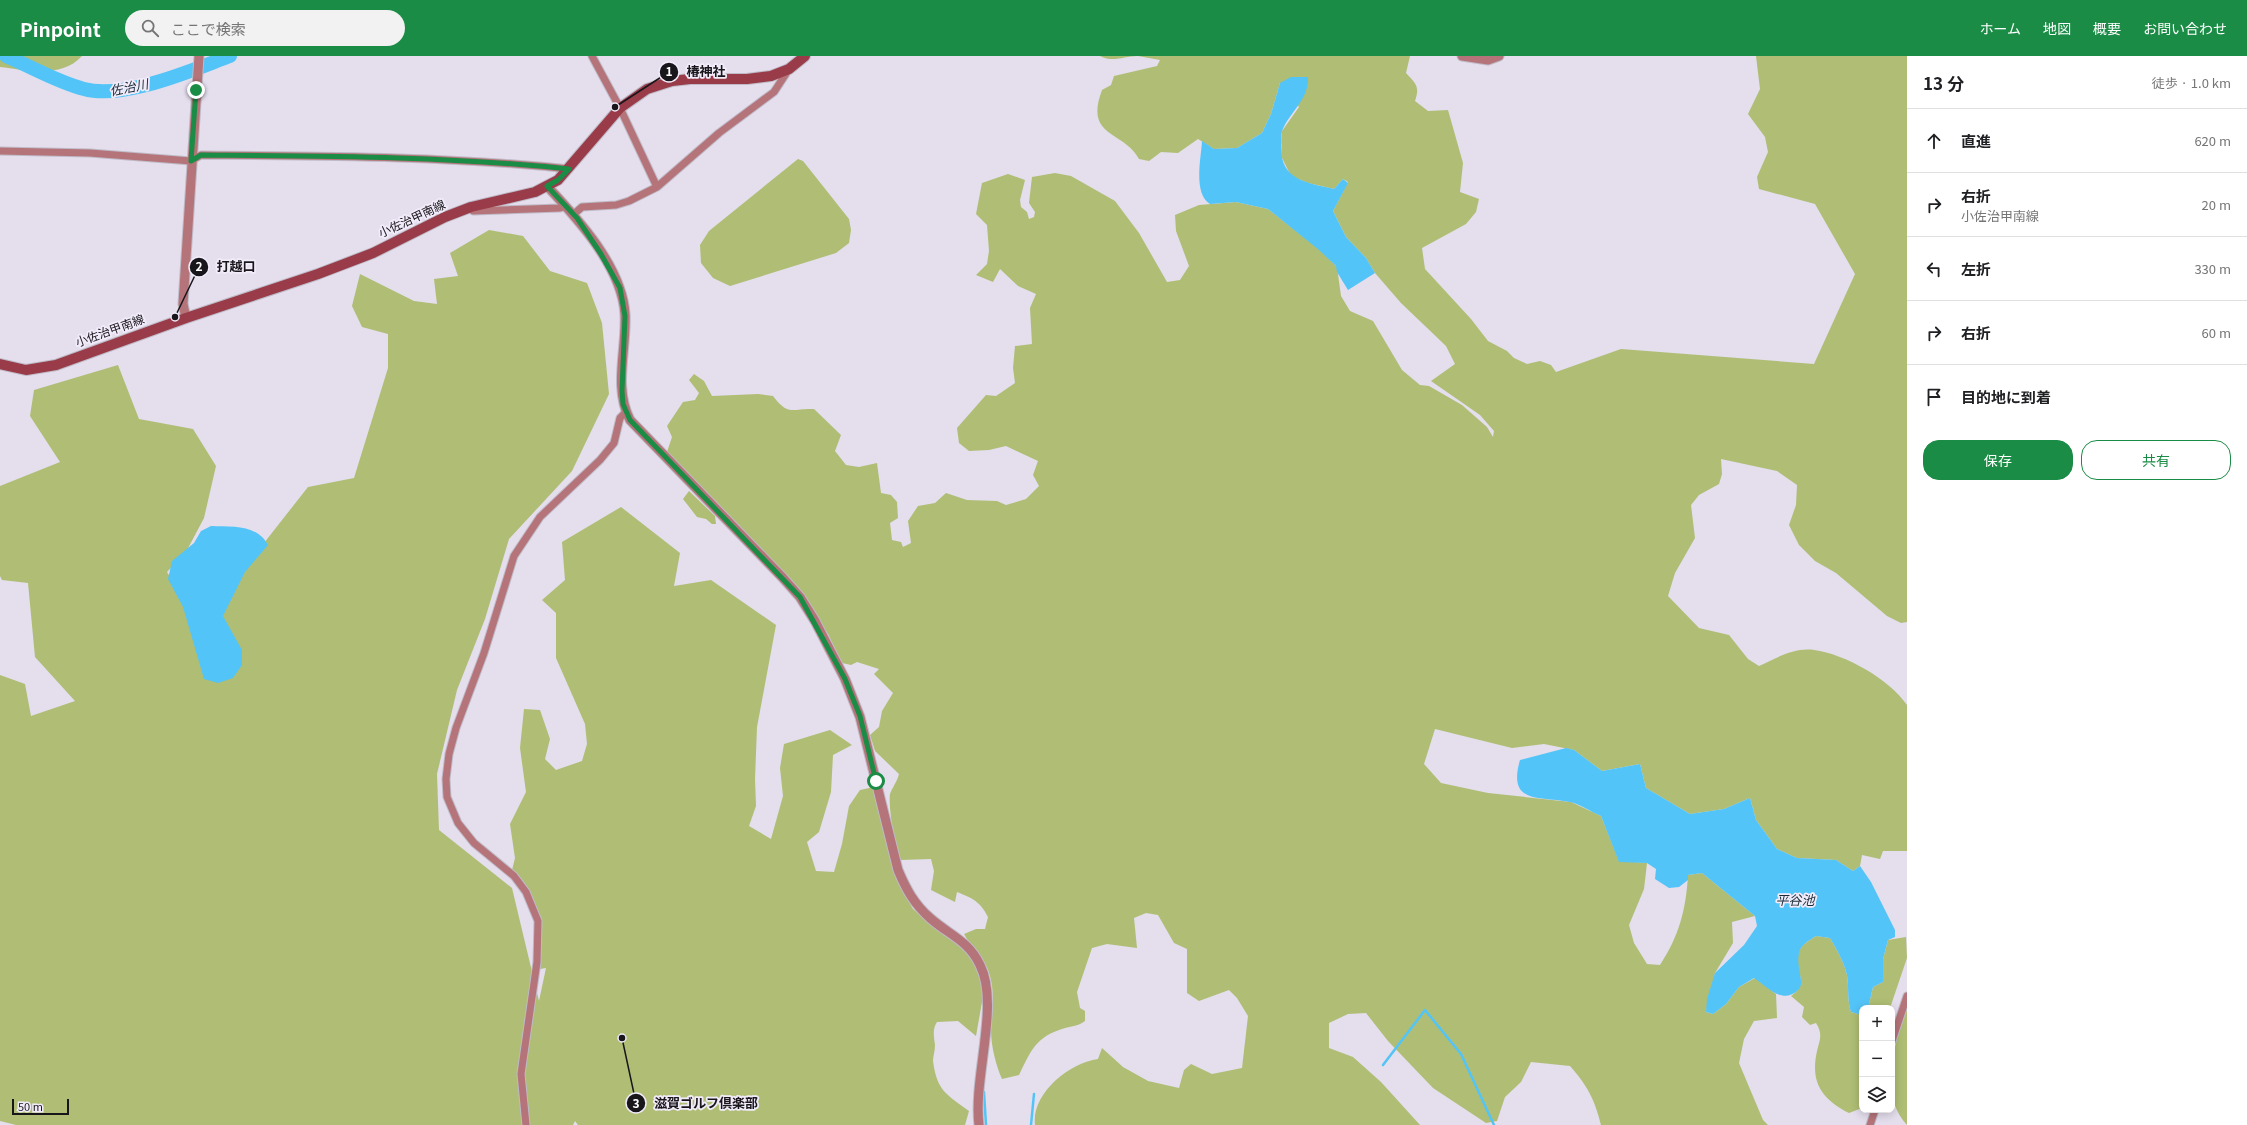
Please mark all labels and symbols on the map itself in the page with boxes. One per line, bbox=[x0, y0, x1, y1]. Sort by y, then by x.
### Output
callout: 椿神社 bbox=[659, 59, 734, 84]
text: 椿神社 bbox=[686, 61, 726, 80]
text: 1 bbox=[665, 62, 673, 79]
water label: 佐治川 bbox=[108, 73, 152, 100]
route end bbox=[187, 81, 205, 99]
street label: 小佐治甲南線 bbox=[375, 195, 448, 241]
callout: 打越口 bbox=[189, 254, 264, 279]
text: 打越口 bbox=[216, 256, 256, 275]
text: 2 bbox=[195, 257, 203, 274]
street label: 小佐治甲南線 bbox=[73, 309, 146, 350]
route start bbox=[867, 772, 885, 790]
water label: 平谷池 bbox=[1775, 890, 1816, 909]
callout: 滋賀ゴルフ倶楽部 bbox=[626, 1091, 766, 1116]
text: 滋賀ゴルフ倶楽部 bbox=[654, 1093, 758, 1112]
text: 3 bbox=[632, 1094, 640, 1111]
scale bar bbox=[12, 1097, 69, 1116]

